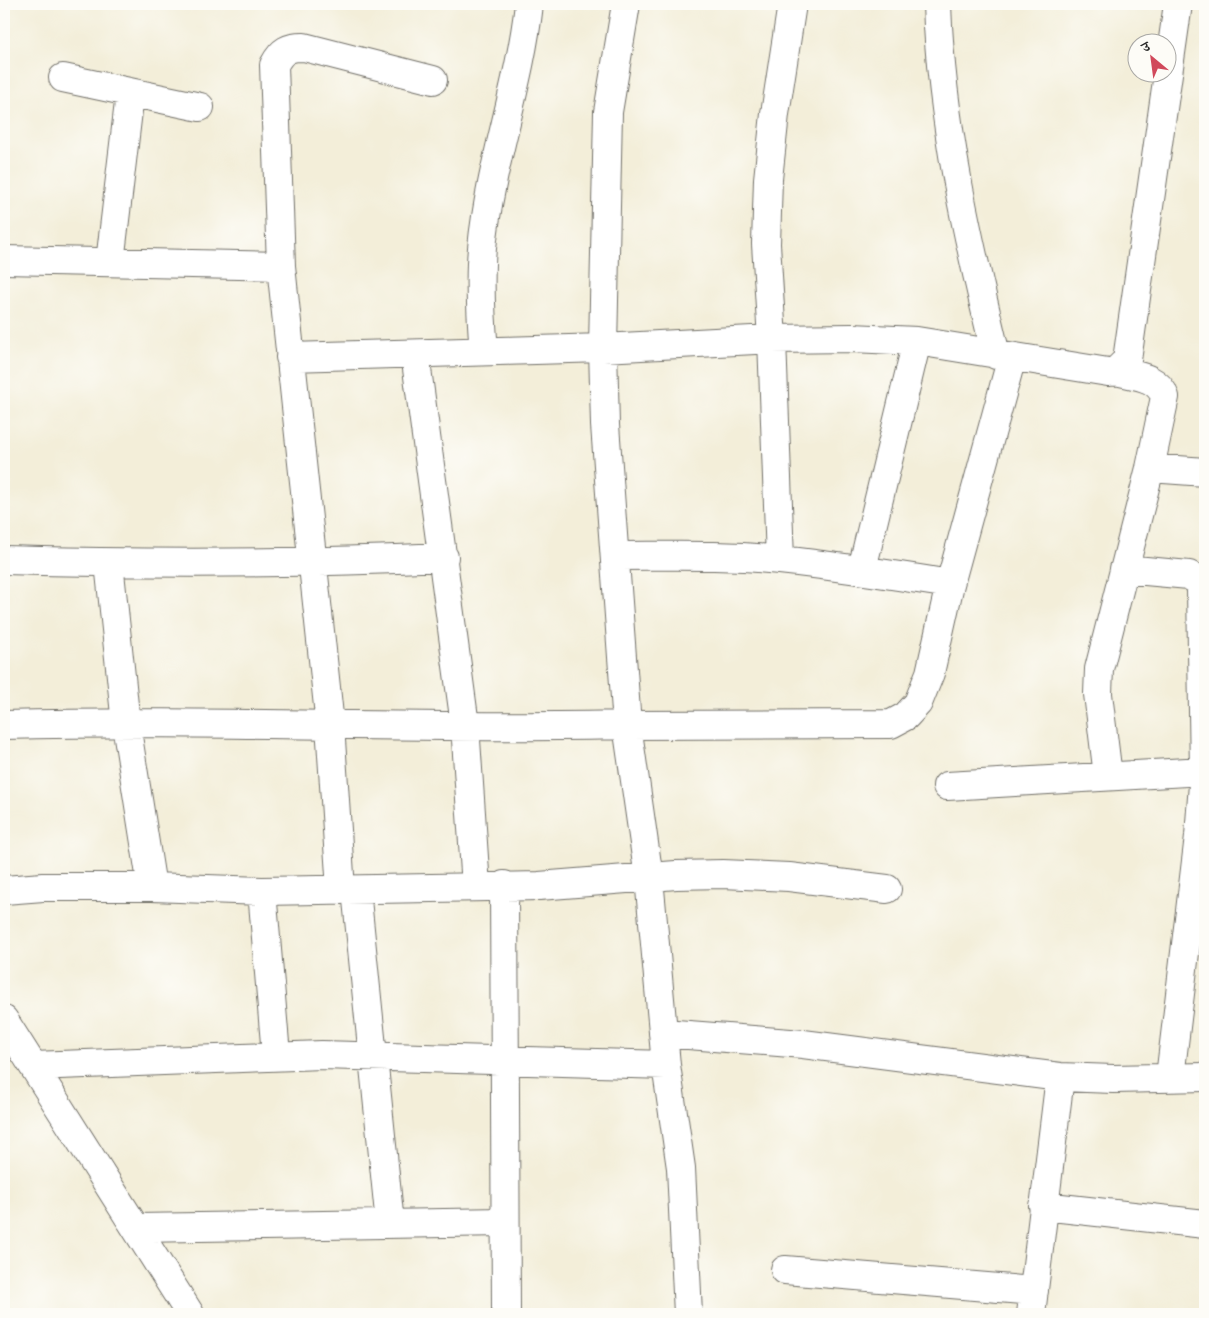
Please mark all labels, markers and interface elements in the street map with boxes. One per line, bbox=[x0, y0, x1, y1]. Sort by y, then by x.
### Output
north arrow bbox=[1126, 32, 1176, 82]
text: उ bbox=[1137, 37, 1154, 57]

